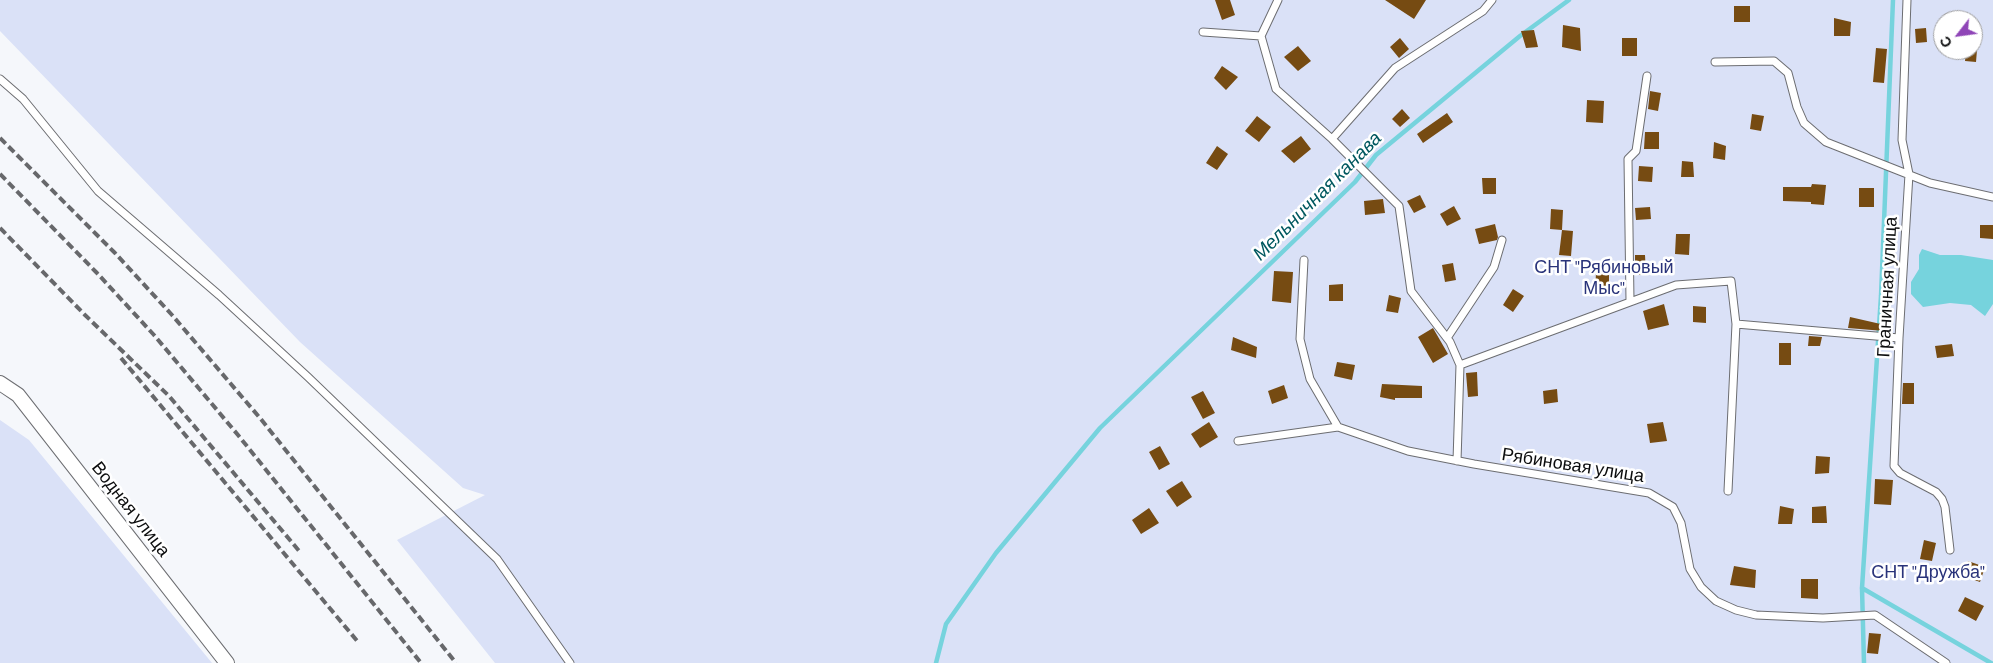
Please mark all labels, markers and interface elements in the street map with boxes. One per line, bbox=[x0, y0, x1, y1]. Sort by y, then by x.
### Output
north arrow bbox=[1933, 10, 1983, 60]
text: С bbox=[1936, 34, 1955, 51]
water label: Мельничная канава bbox=[1248, 127, 1386, 265]
street label: Граничная улица bbox=[1873, 216, 1901, 358]
park label: СНТ "Рябиновый Мыс" bbox=[1534, 256, 1674, 298]
street label: Рябиновая улица bbox=[1500, 443, 1646, 487]
street label: Водная улица bbox=[87, 457, 175, 561]
park label: СНТ "Дружба" bbox=[1871, 561, 1985, 583]

